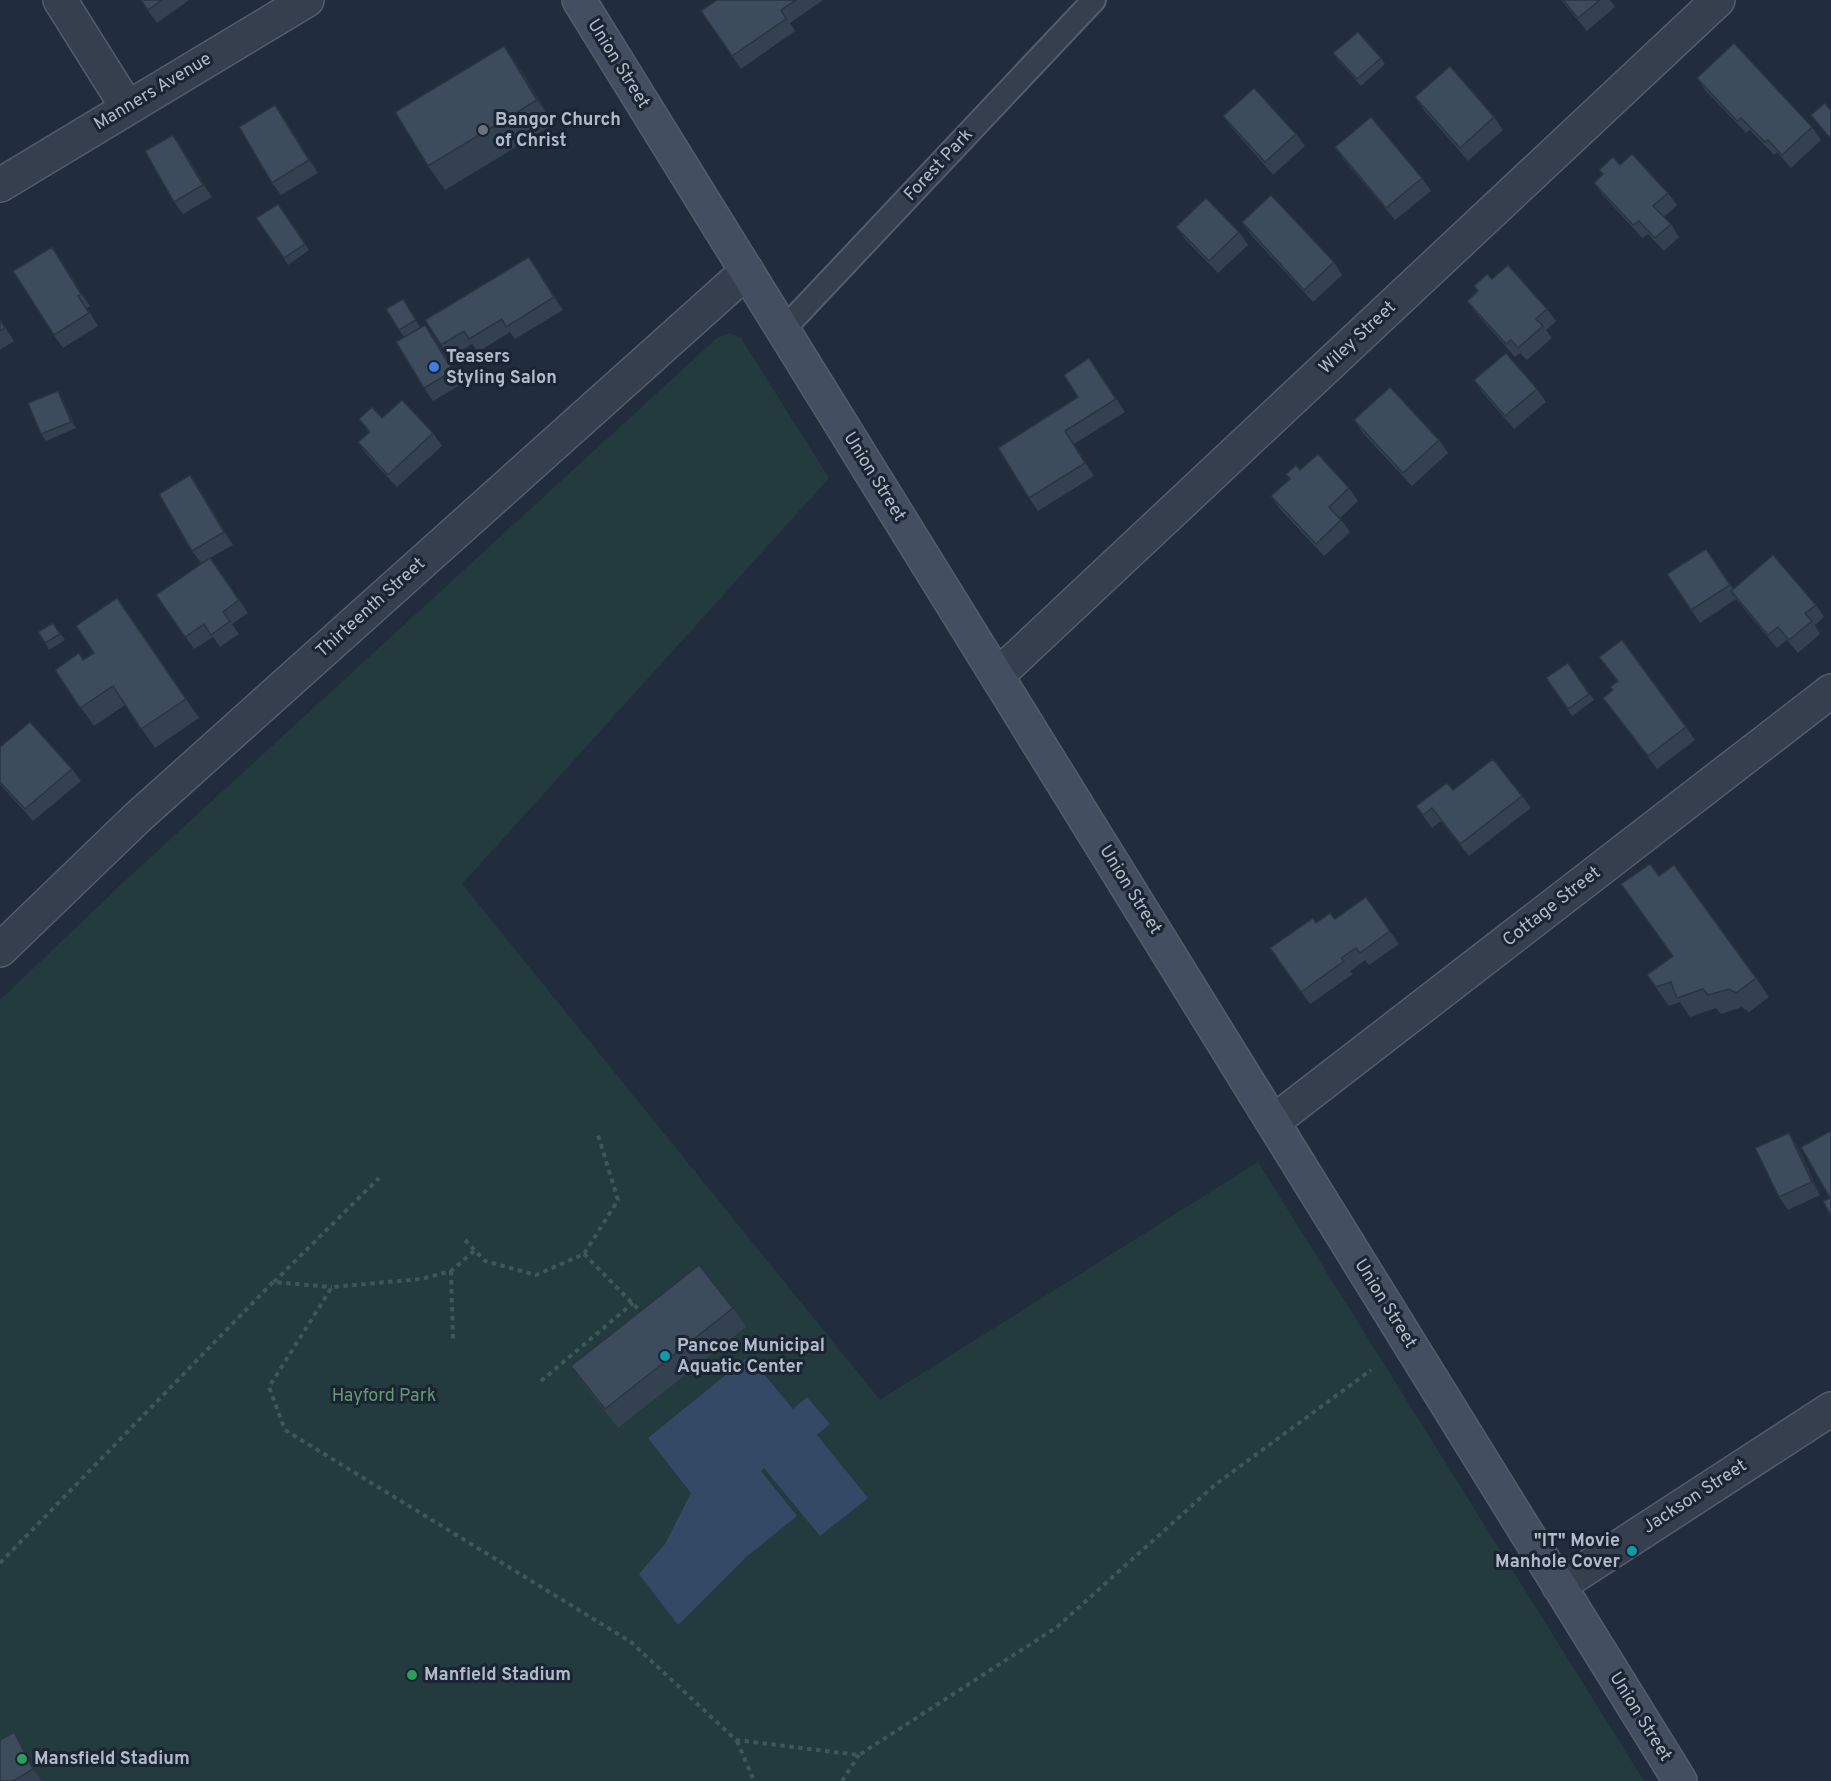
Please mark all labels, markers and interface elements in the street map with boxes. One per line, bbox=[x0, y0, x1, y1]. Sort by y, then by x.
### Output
street label: Union Street bbox=[581, 15, 655, 113]
street label: Manners Avenue bbox=[90, 48, 216, 136]
place label: Bangor Church of Christ bbox=[495, 109, 621, 153]
marker: Bangor Church of Christ bbox=[476, 123, 490, 137]
street label: Forest Park bbox=[900, 124, 978, 206]
street label: Wiley Street bbox=[1315, 296, 1401, 380]
place label: Teasers Styling Salon bbox=[446, 346, 557, 390]
marker: Teasers Styling Salon bbox=[427, 360, 441, 374]
street label: Union Street bbox=[837, 428, 911, 526]
street label: Thirteenth Street bbox=[312, 553, 430, 663]
street label: Union Street bbox=[1093, 841, 1167, 939]
street label: Cottage Street bbox=[1498, 862, 1606, 952]
street label: Union Street bbox=[1348, 1255, 1422, 1353]
place label: Pancoe Municipal Aquatic Center bbox=[677, 1335, 825, 1379]
marker: Pancoe Municipal Aquatic Center bbox=[658, 1349, 672, 1363]
park label: Hayford Park bbox=[332, 1385, 436, 1408]
street label: Jackson Street bbox=[1638, 1455, 1752, 1539]
place label: "IT" Movie Manhole Cover bbox=[1495, 1530, 1620, 1574]
marker: "IT" Movie Manhole Cover bbox=[1625, 1544, 1639, 1558]
place label: Manfield Stadium bbox=[424, 1664, 571, 1687]
marker: Manfield Stadium bbox=[405, 1668, 419, 1682]
street label: Union Street bbox=[1603, 1668, 1677, 1766]
place label: Mansfield Stadium bbox=[34, 1748, 190, 1771]
marker: Mansfield Stadium bbox=[15, 1752, 29, 1766]

